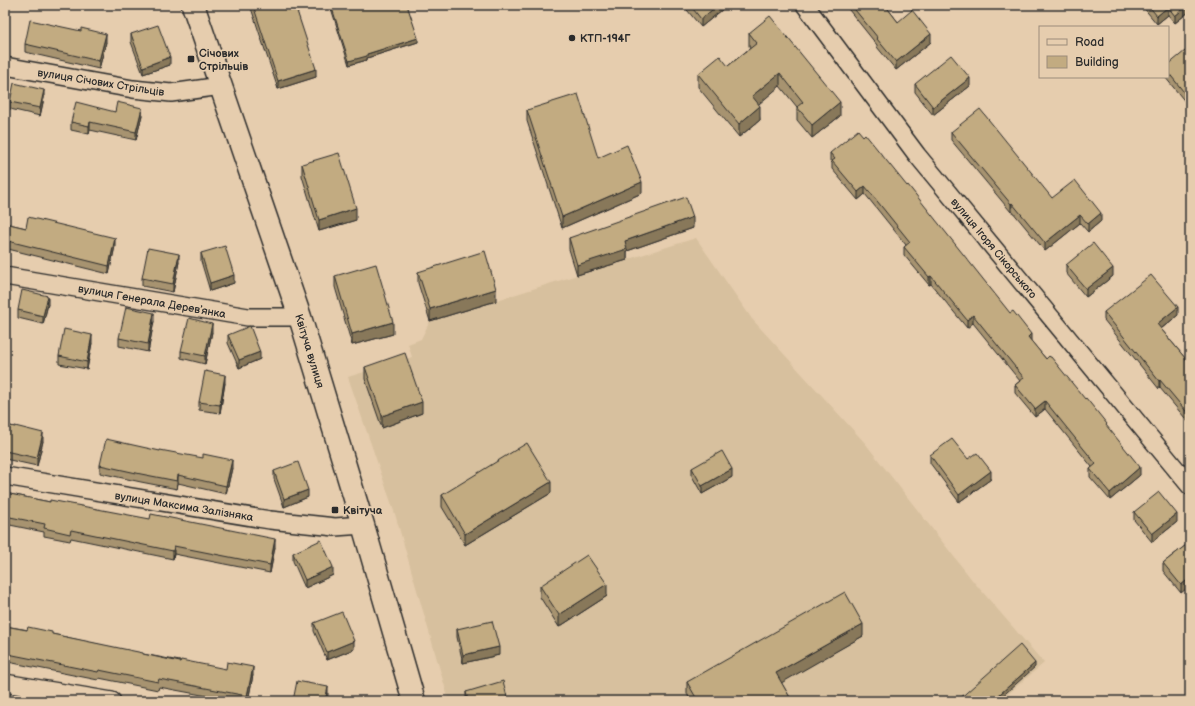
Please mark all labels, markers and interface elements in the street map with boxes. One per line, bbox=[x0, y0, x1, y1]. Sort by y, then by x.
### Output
legend bbox=[1039, 26, 1169, 78]
place label: КТП-194Г bbox=[580, 32, 631, 45]
marker: КТП-194Г bbox=[567, 33, 577, 43]
text: Road bbox=[1075, 35, 1104, 50]
place label: Січових Стрільців bbox=[199, 47, 248, 73]
marker: Січових Стрільців bbox=[186, 54, 196, 64]
text: Building bbox=[1075, 55, 1119, 70]
street label: вулиця Січових Стрільців bbox=[37, 66, 166, 99]
street label: вулиця Ігоря Сікорського bbox=[948, 196, 1039, 301]
street label: вулиця Генерала Деревʼянка bbox=[77, 282, 227, 321]
street label: Квітуча вулиця bbox=[292, 313, 327, 390]
street label: вулиця Максима Залізняка bbox=[114, 489, 255, 524]
place label: Квітуча bbox=[343, 504, 383, 517]
marker: Квітуча bbox=[330, 505, 340, 515]

